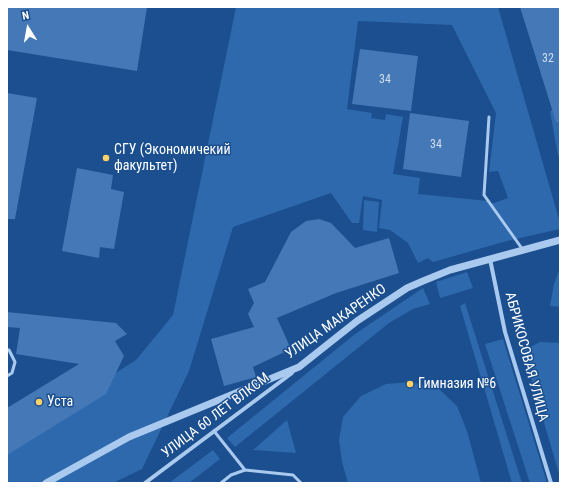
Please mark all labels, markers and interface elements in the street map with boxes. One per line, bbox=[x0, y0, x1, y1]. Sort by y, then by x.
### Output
north arrow bbox=[8, 8, 48, 48]
text: N bbox=[21, 9, 30, 23]
house number: 32 bbox=[542, 52, 554, 66]
house number: 34 bbox=[379, 73, 391, 87]
house number: 34 bbox=[430, 138, 442, 152]
place label: СГУ (Экономичекий факультет) bbox=[114, 142, 231, 174]
marker: СГУ (Экономичекий факультет) bbox=[101, 153, 111, 163]
street label: УЛИЦА МАКАРЕНКО bbox=[282, 281, 390, 363]
street label: АБРИКОСОВАЯ УЛИЦА bbox=[501, 291, 551, 423]
street label: УЛИЦА 60 ЛЕТ ВЛКСМ bbox=[159, 370, 273, 462]
place label: Гимназия №6 bbox=[418, 376, 496, 392]
marker: Гимназия №6 bbox=[405, 379, 415, 389]
place label: Уста bbox=[47, 394, 73, 410]
marker: Уста bbox=[34, 397, 44, 407]

